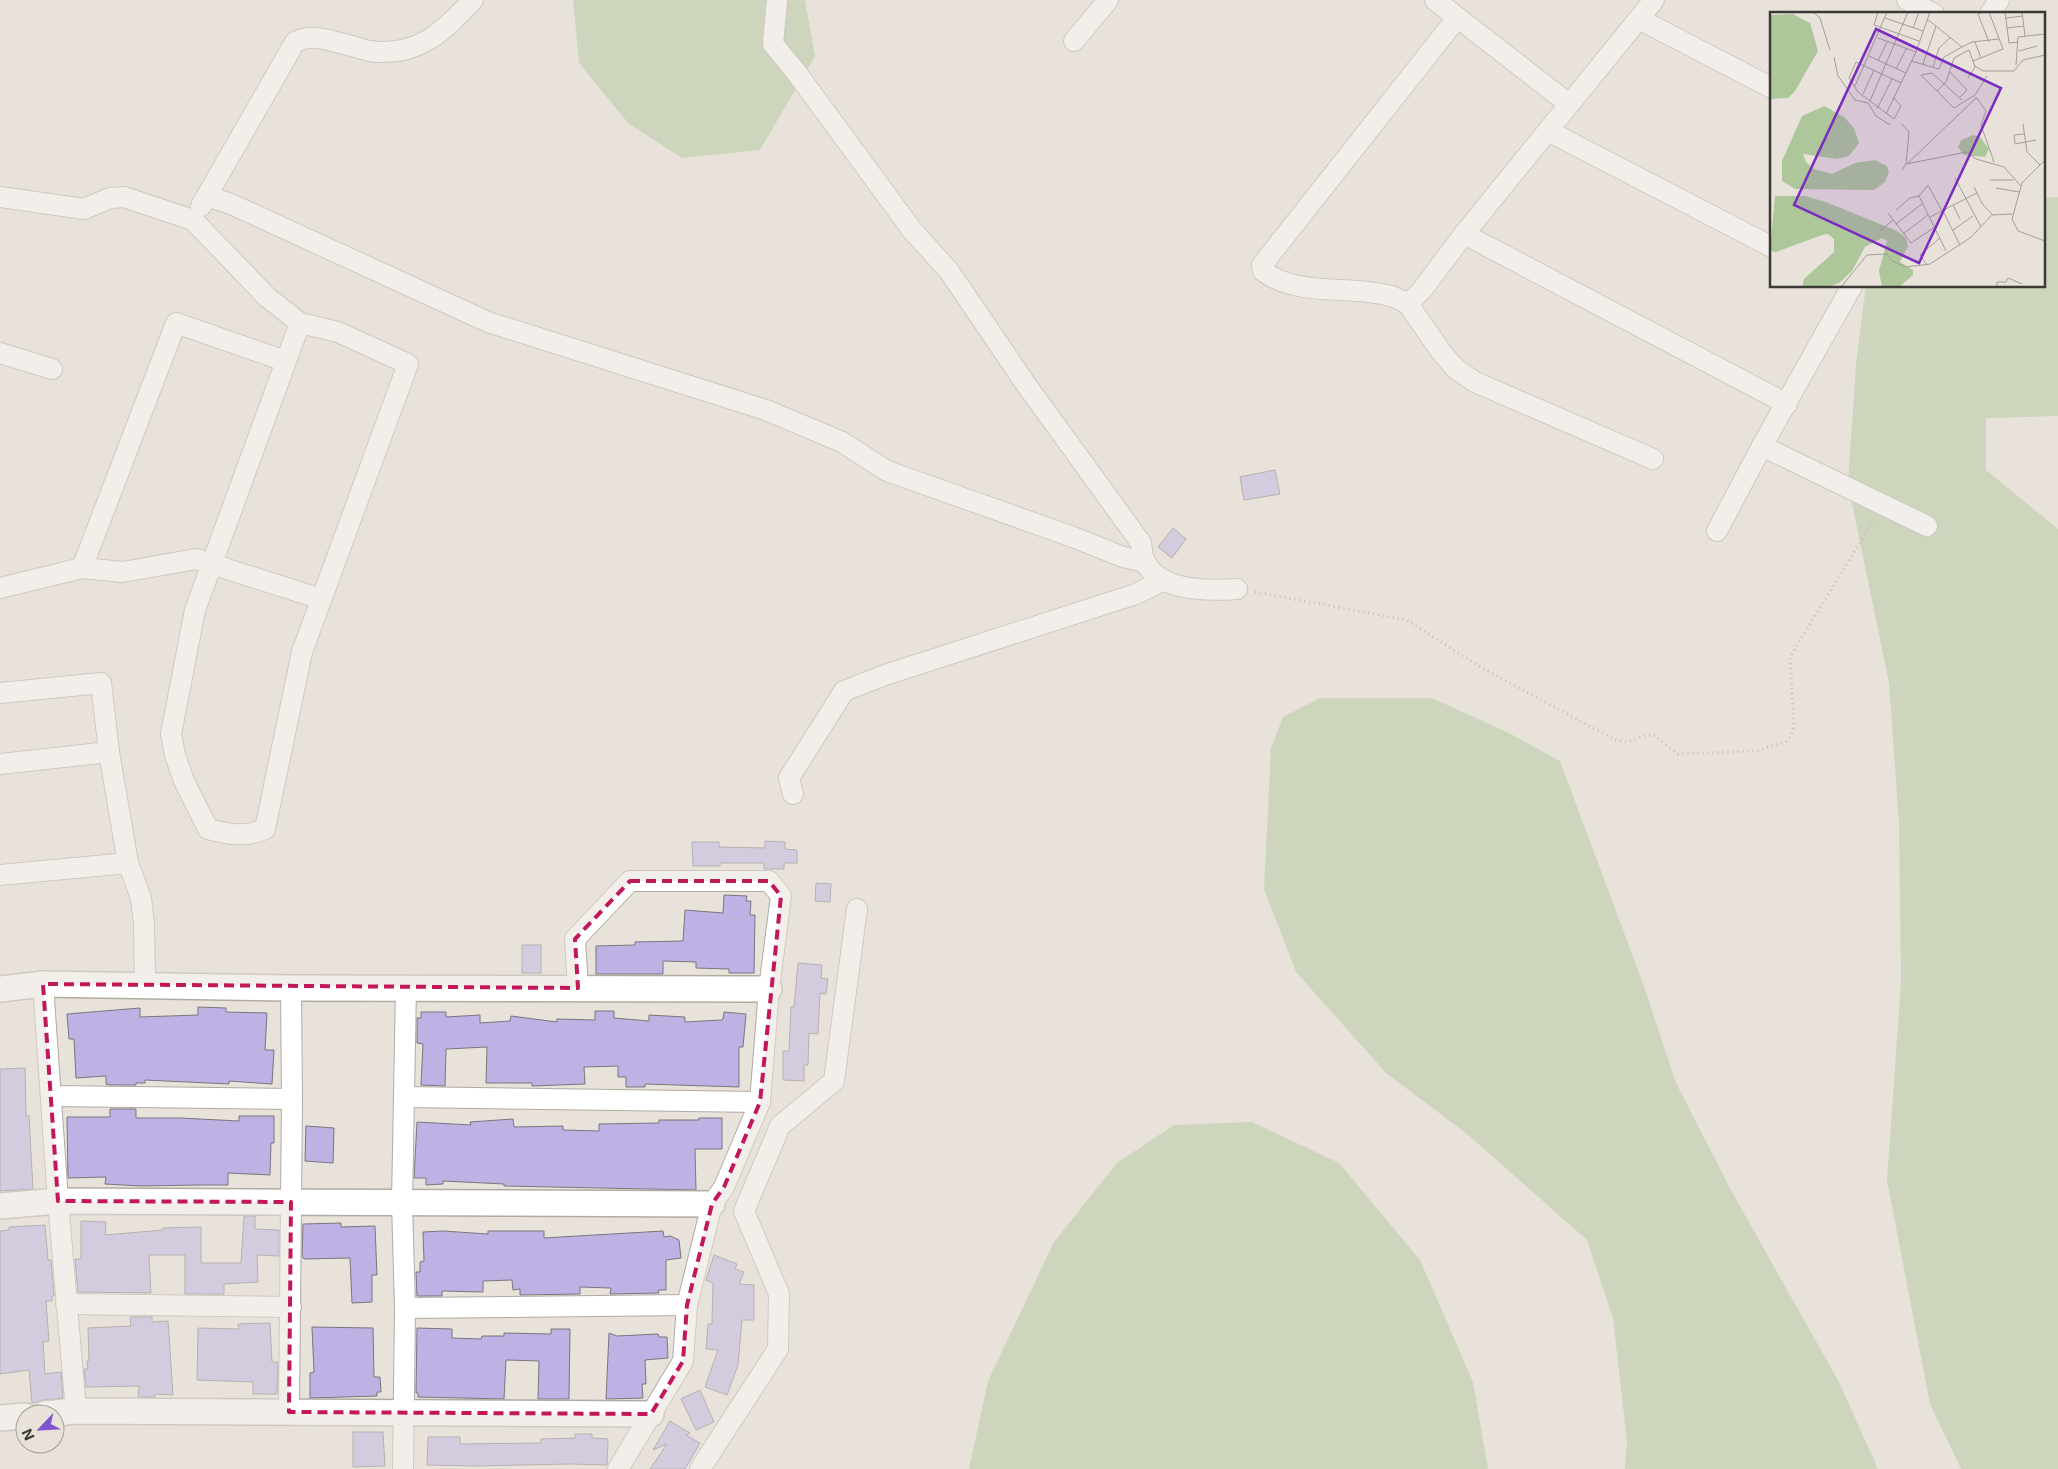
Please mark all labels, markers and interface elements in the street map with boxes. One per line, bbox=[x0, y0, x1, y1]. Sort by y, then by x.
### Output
inset map bbox=[1770, 12, 2046, 288]
north arrow bbox=[15, 1404, 65, 1454]
text: N bbox=[18, 1426, 38, 1443]

